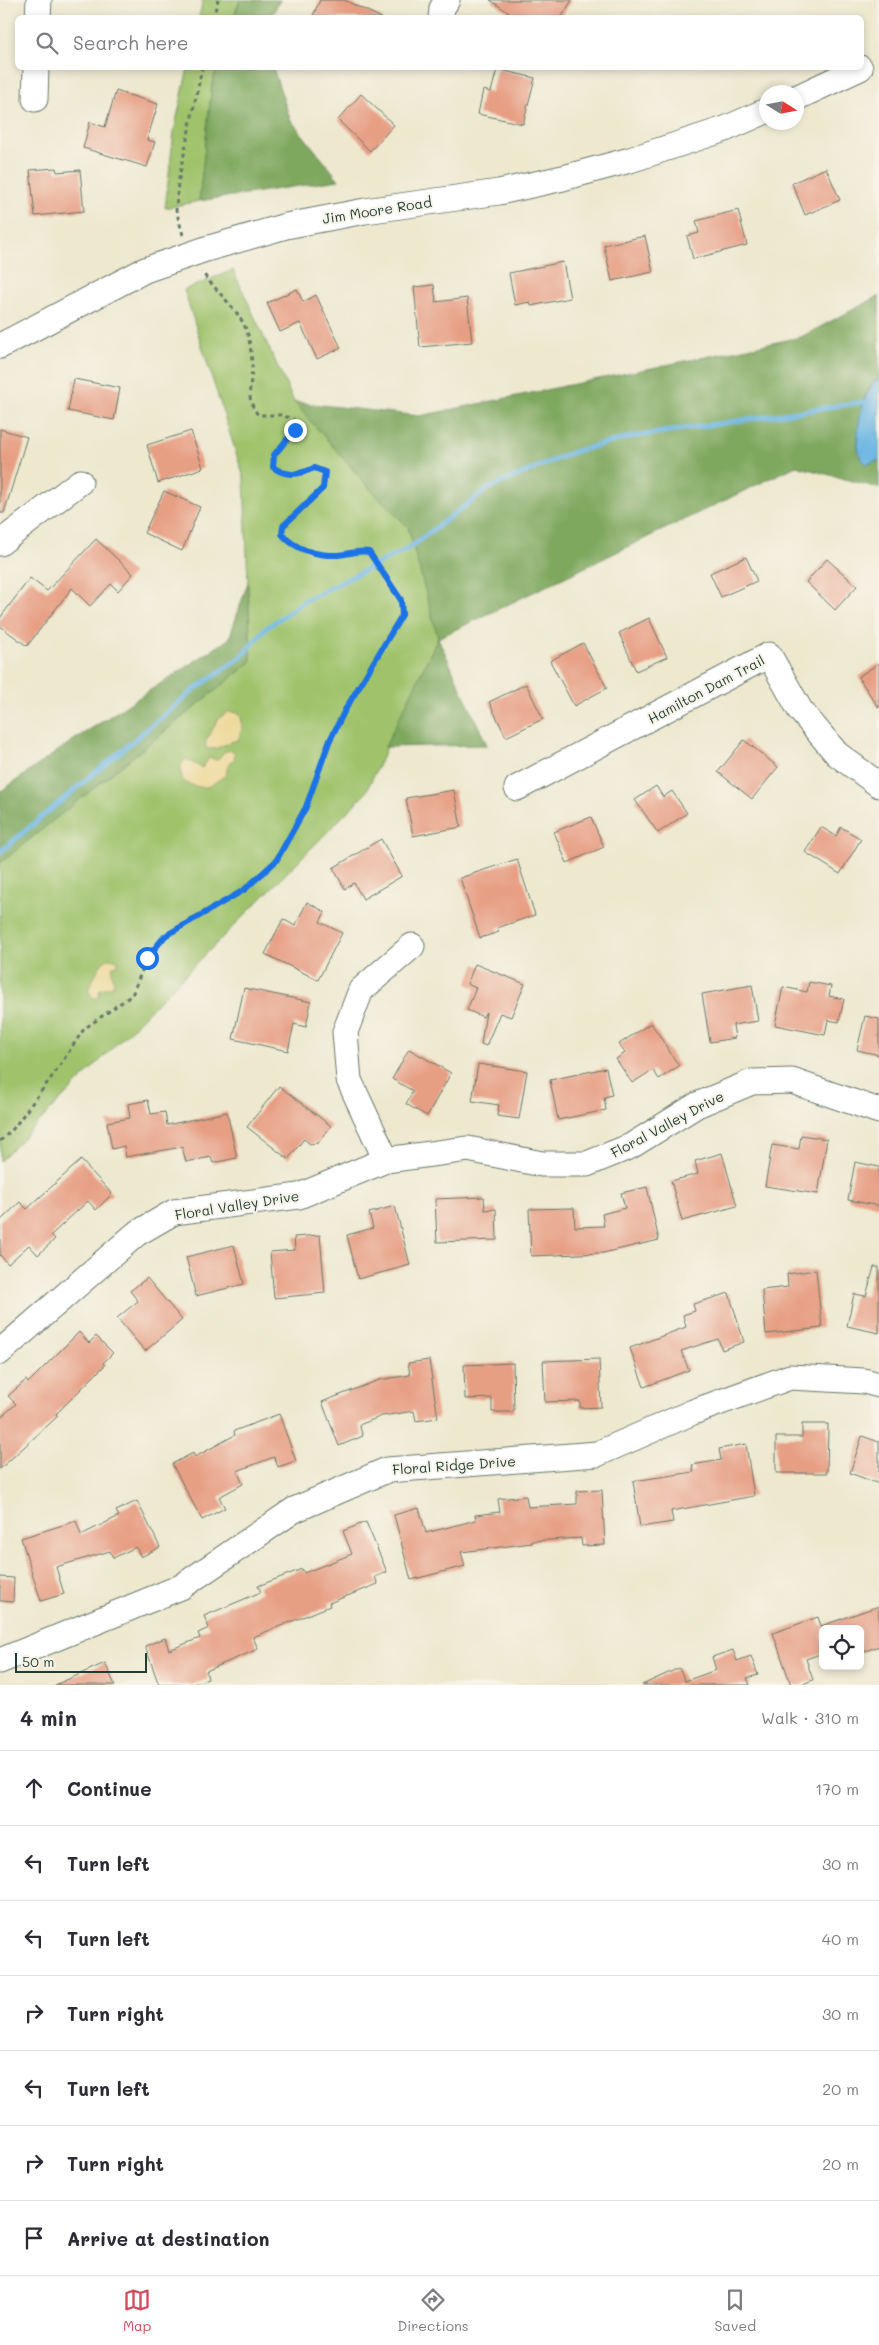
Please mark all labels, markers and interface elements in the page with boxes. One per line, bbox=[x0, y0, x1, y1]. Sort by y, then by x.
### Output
search box bbox=[15, 15, 864, 70]
icon: search bbox=[33, 29, 61, 57]
text: Search here bbox=[73, 30, 189, 55]
north arrow bbox=[759, 85, 804, 130]
street label: Jim Moore Road bbox=[321, 192, 433, 228]
route end bbox=[284, 419, 307, 442]
street label: Hamilton Dam Trail bbox=[644, 650, 768, 728]
route start bbox=[136, 947, 159, 970]
street label: Floral Valley Drive bbox=[607, 1086, 727, 1162]
street label: Floral Valley Drive bbox=[173, 1186, 301, 1224]
street label: Floral Ridge Drive bbox=[392, 1451, 516, 1479]
map controls bbox=[819, 1625, 864, 1670]
button: locate bbox=[819, 1625, 864, 1670]
scale bar bbox=[15, 1650, 148, 1673]
text: 50 m bbox=[22, 1652, 54, 1671]
text: 4 min bbox=[20, 1704, 77, 1731]
text: Walk · 310 m bbox=[761, 1707, 859, 1728]
icon: ahead bbox=[20, 1774, 48, 1802]
text: Continue bbox=[67, 1776, 152, 1801]
text: 170 m bbox=[815, 1778, 859, 1799]
icon: left bbox=[20, 1849, 48, 1877]
text: Turn left bbox=[67, 1851, 150, 1876]
text: 30 m bbox=[822, 1853, 859, 1874]
icon: left bbox=[20, 1924, 48, 1952]
text: Turn left bbox=[67, 1926, 150, 1951]
text: 40 m bbox=[822, 1928, 859, 1949]
icon: right bbox=[20, 1999, 48, 2027]
text: Turn right bbox=[67, 2001, 164, 2026]
text: 30 m bbox=[822, 2003, 859, 2024]
icon: left bbox=[20, 2074, 48, 2102]
text: Turn left bbox=[67, 2076, 150, 2101]
text: 20 m bbox=[822, 2078, 859, 2099]
icon: right bbox=[20, 2149, 48, 2177]
text: Turn right bbox=[67, 2151, 164, 2176]
text: 20 m bbox=[822, 2153, 859, 2174]
icon: arrive bbox=[20, 2224, 48, 2252]
text: Arrive at destination bbox=[67, 2226, 270, 2251]
tab: Map bbox=[123, 2286, 151, 2335]
tab: Directions bbox=[397, 2286, 469, 2335]
tab: Saved bbox=[714, 2286, 756, 2335]

